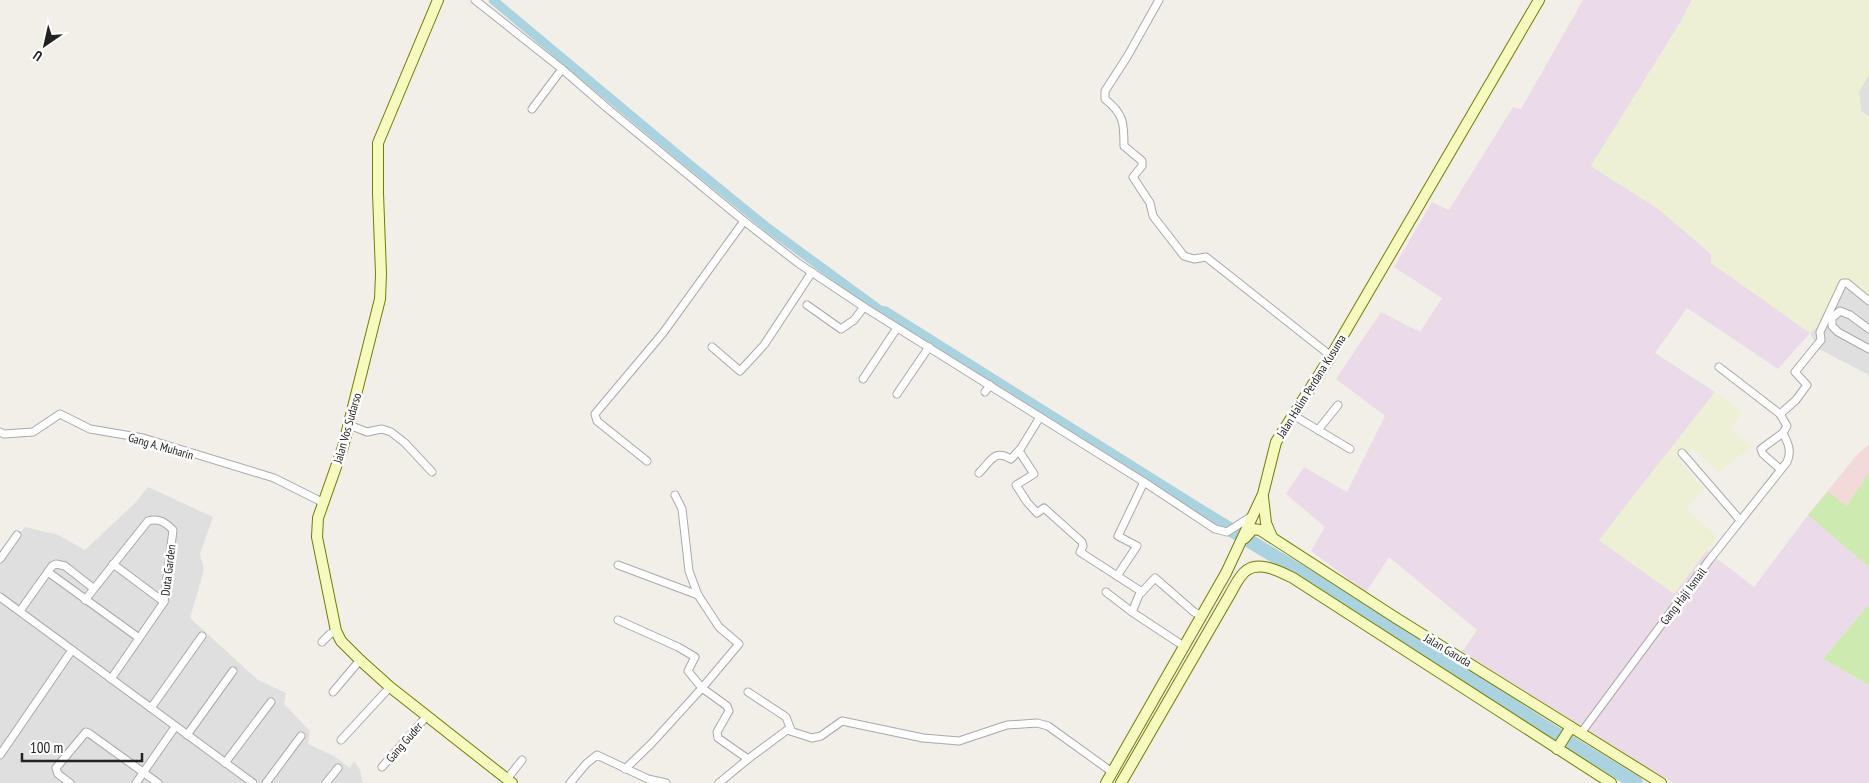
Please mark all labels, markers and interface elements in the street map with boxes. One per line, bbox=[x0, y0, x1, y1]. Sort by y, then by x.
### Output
north arrow bbox=[20, 20, 70, 70]
text: U bbox=[30, 46, 46, 65]
street label: Jalan Halim Perdana Kusuma bbox=[1273, 332, 1349, 441]
street label: Jalan Vos Sudarso bbox=[330, 391, 364, 466]
street label: Gang A. Muharin bbox=[127, 430, 195, 462]
street label: Duta Garden bbox=[157, 543, 179, 597]
street label: Gang Haji Ismail bbox=[1657, 564, 1709, 627]
street label: Jalan Garuda bbox=[1421, 630, 1474, 670]
street label: Gang Guder bbox=[383, 718, 426, 765]
scale bar bbox=[22, 730, 142, 762]
text: 100 m bbox=[30, 738, 63, 757]

